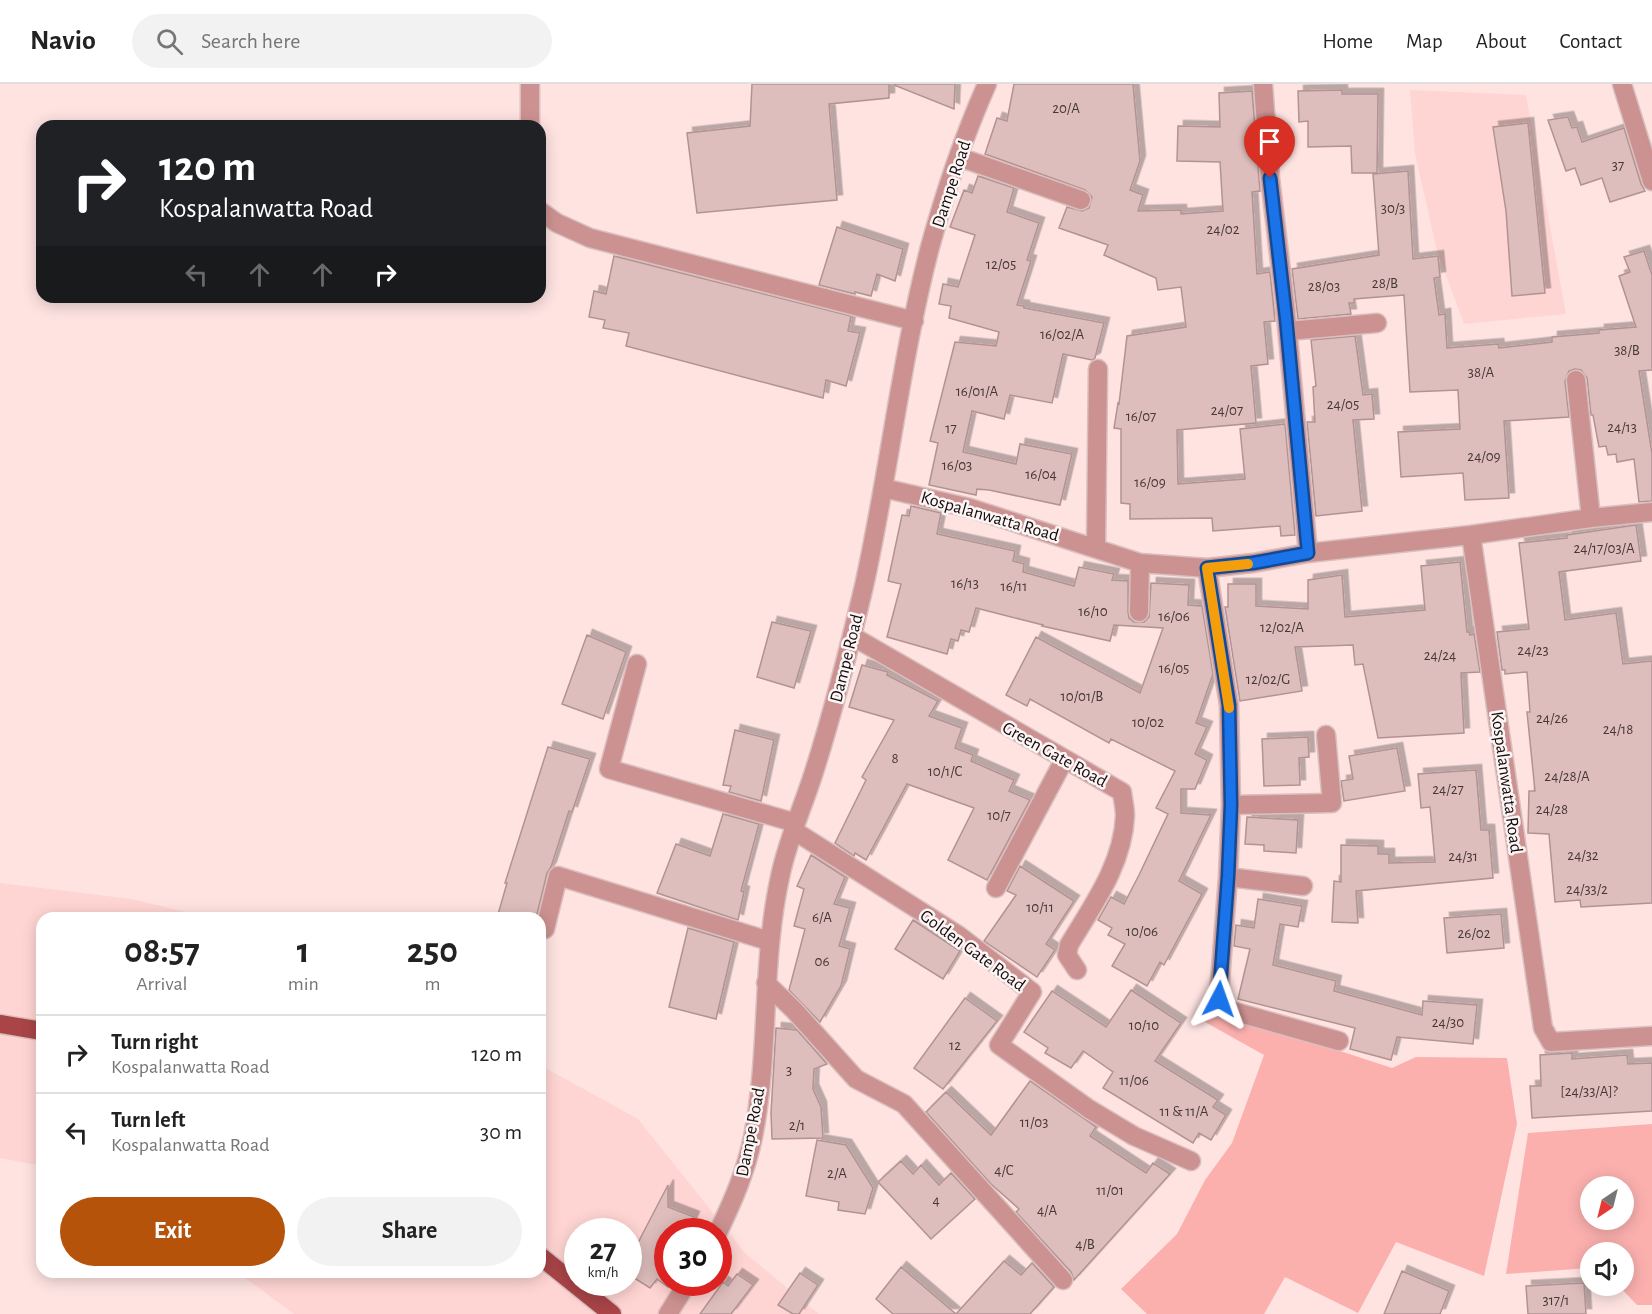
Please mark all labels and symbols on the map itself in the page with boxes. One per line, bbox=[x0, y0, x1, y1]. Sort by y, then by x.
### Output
house number: 20/A bbox=[1052, 101, 1080, 116]
pin bbox=[1244, 116, 1295, 178]
street label: Dampe Road bbox=[929, 139, 974, 230]
house number: 37 bbox=[1612, 158, 1624, 173]
house number: 30/3 bbox=[1381, 201, 1405, 216]
house number: 24/02 bbox=[1206, 222, 1240, 237]
house number: 12/05 bbox=[986, 257, 1016, 272]
house number: 28/B bbox=[1372, 276, 1398, 291]
house number: 28/03 bbox=[1308, 279, 1340, 294]
house number: 16/02/A bbox=[1040, 327, 1084, 342]
house number: 38/B bbox=[1614, 343, 1640, 358]
house number: 38/A bbox=[1468, 365, 1494, 380]
house number: 16/01/A bbox=[956, 384, 999, 399]
house number: 24/05 bbox=[1327, 397, 1359, 412]
house number: 24/07 bbox=[1211, 403, 1243, 418]
house number: 16/07 bbox=[1126, 409, 1156, 424]
house number: 24/13 bbox=[1607, 420, 1637, 435]
house number: 17 bbox=[945, 421, 957, 436]
house number: 24/09 bbox=[1467, 449, 1501, 464]
house number: 16/03 bbox=[942, 458, 972, 473]
house number: 16/04 bbox=[1025, 467, 1057, 482]
house number: 16/09 bbox=[1134, 475, 1166, 490]
street label: Kospalanwatta Road bbox=[919, 489, 1061, 545]
house number: 24/17/03/A bbox=[1573, 541, 1635, 556]
house number: 16/13 bbox=[951, 576, 979, 591]
house number: 16/11 bbox=[1001, 579, 1027, 594]
house number: 16/10 bbox=[1078, 604, 1108, 619]
house number: 16/06 bbox=[1158, 609, 1190, 624]
street label: Dampe Road bbox=[827, 612, 867, 704]
house number: 12/02/A bbox=[1260, 620, 1304, 635]
house number: 24/23 bbox=[1517, 643, 1549, 658]
house number: 24/24 bbox=[1424, 648, 1456, 663]
house number: 16/05 bbox=[1159, 661, 1189, 676]
house number: 12/02/G bbox=[1246, 672, 1290, 687]
house number: 10/01/B bbox=[1061, 689, 1103, 704]
street label: Kospalanwatta Road bbox=[1487, 710, 1525, 854]
house number: 24/26 bbox=[1536, 711, 1568, 726]
house number: 10/02 bbox=[1132, 715, 1164, 730]
street label: Green Gate Road bbox=[999, 719, 1110, 791]
house number: 24/18 bbox=[1603, 722, 1633, 737]
house number: 8 bbox=[891, 751, 899, 766]
house number: 10/1/C bbox=[928, 764, 963, 779]
house number: 24/28/A bbox=[1544, 769, 1590, 784]
house number: 24/27 bbox=[1432, 782, 1464, 797]
house number: 24/28 bbox=[1536, 802, 1568, 817]
house number: 10/7 bbox=[987, 808, 1011, 823]
house number: 24/32 bbox=[1567, 848, 1599, 863]
house number: 24/31 bbox=[1448, 849, 1478, 864]
house number: 24/33/2 bbox=[1566, 882, 1608, 897]
house number: 10/11 bbox=[1026, 900, 1054, 915]
street label: Golden Gate Road bbox=[917, 907, 1028, 995]
house number: 6/A bbox=[812, 910, 832, 925]
house number: 10/06 bbox=[1126, 924, 1158, 939]
house number: 26/02 bbox=[1458, 926, 1491, 941]
house number: 06 bbox=[815, 954, 829, 969]
position arrow bbox=[1187, 967, 1251, 1031]
house number: 24/30 bbox=[1432, 1015, 1464, 1030]
house number: 10/10 bbox=[1129, 1018, 1159, 1033]
house number: 12 bbox=[949, 1038, 961, 1053]
house number: 3 bbox=[786, 1063, 792, 1078]
house number: 11/06 bbox=[1119, 1073, 1149, 1088]
house number: [24/33/A]? bbox=[1560, 1084, 1619, 1099]
street label: Dampe Road bbox=[734, 1086, 768, 1178]
house number: 11 & 11/A bbox=[1160, 1104, 1209, 1119]
house number: 11/03 bbox=[1020, 1115, 1048, 1130]
house number: 2/1 bbox=[789, 1118, 805, 1133]
house number: 4/C bbox=[994, 1163, 1014, 1178]
house number: 2/A bbox=[827, 1166, 847, 1181]
north arrow bbox=[1580, 1176, 1634, 1230]
house number: 11/01 bbox=[1096, 1183, 1124, 1198]
house number: 4 bbox=[932, 1193, 940, 1208]
house number: 4/A bbox=[1037, 1203, 1057, 1218]
speed limit sign: 30 bbox=[654, 1218, 732, 1296]
house number: 4/B bbox=[1075, 1237, 1095, 1252]
house number: 317/1 bbox=[1542, 1293, 1570, 1308]

